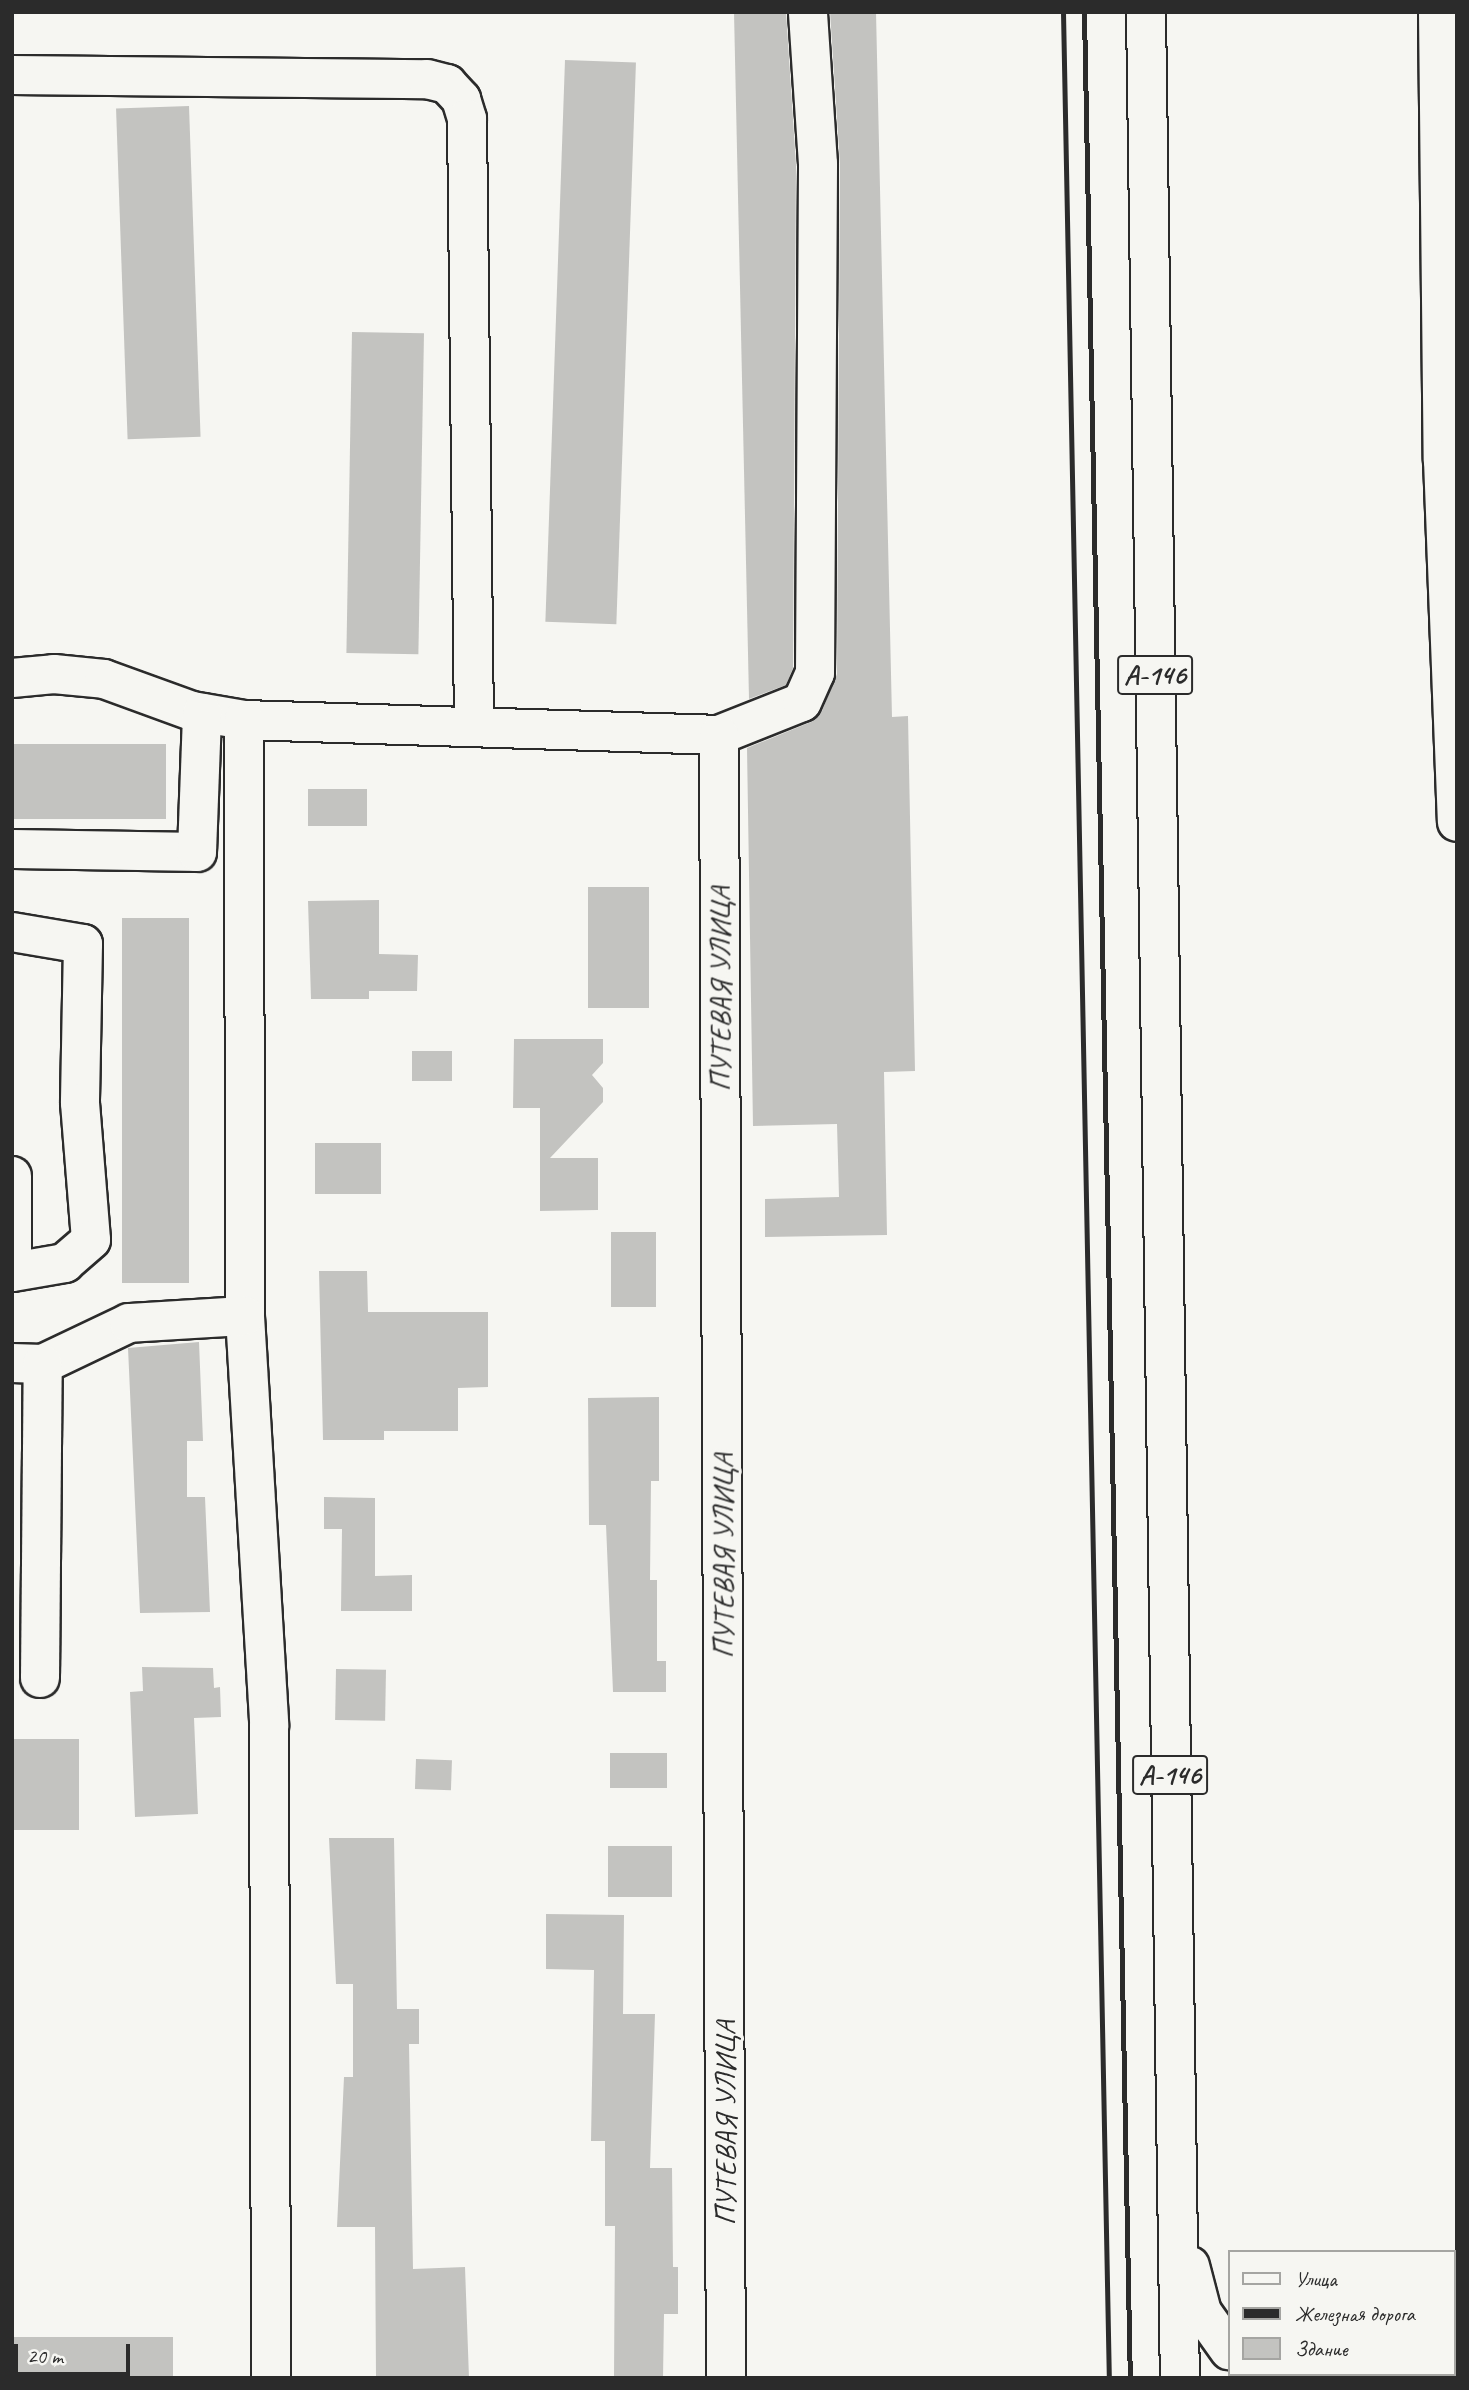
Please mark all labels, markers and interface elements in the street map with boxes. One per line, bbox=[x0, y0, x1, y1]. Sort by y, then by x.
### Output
road number: А-146 bbox=[1116, 650, 1194, 700]
street label: ПУТЕВАЯ УЛИЦА bbox=[702, 887, 738, 1091]
street label: ПУТЕВАЯ УЛИЦА bbox=[705, 1454, 741, 1658]
road number: А-146 bbox=[1132, 1750, 1208, 1800]
street label: ПУТЕВАЯ УЛИЦА bbox=[707, 2021, 743, 2225]
legend bbox=[1228, 2250, 1455, 2376]
text: Улица bbox=[1295, 2266, 1337, 2292]
text: Железная дорога bbox=[1295, 2301, 1415, 2327]
scale bar bbox=[18, 2330, 133, 2374]
text: Здание bbox=[1295, 2336, 1348, 2362]
text: 20 m bbox=[27, 2343, 63, 2369]

